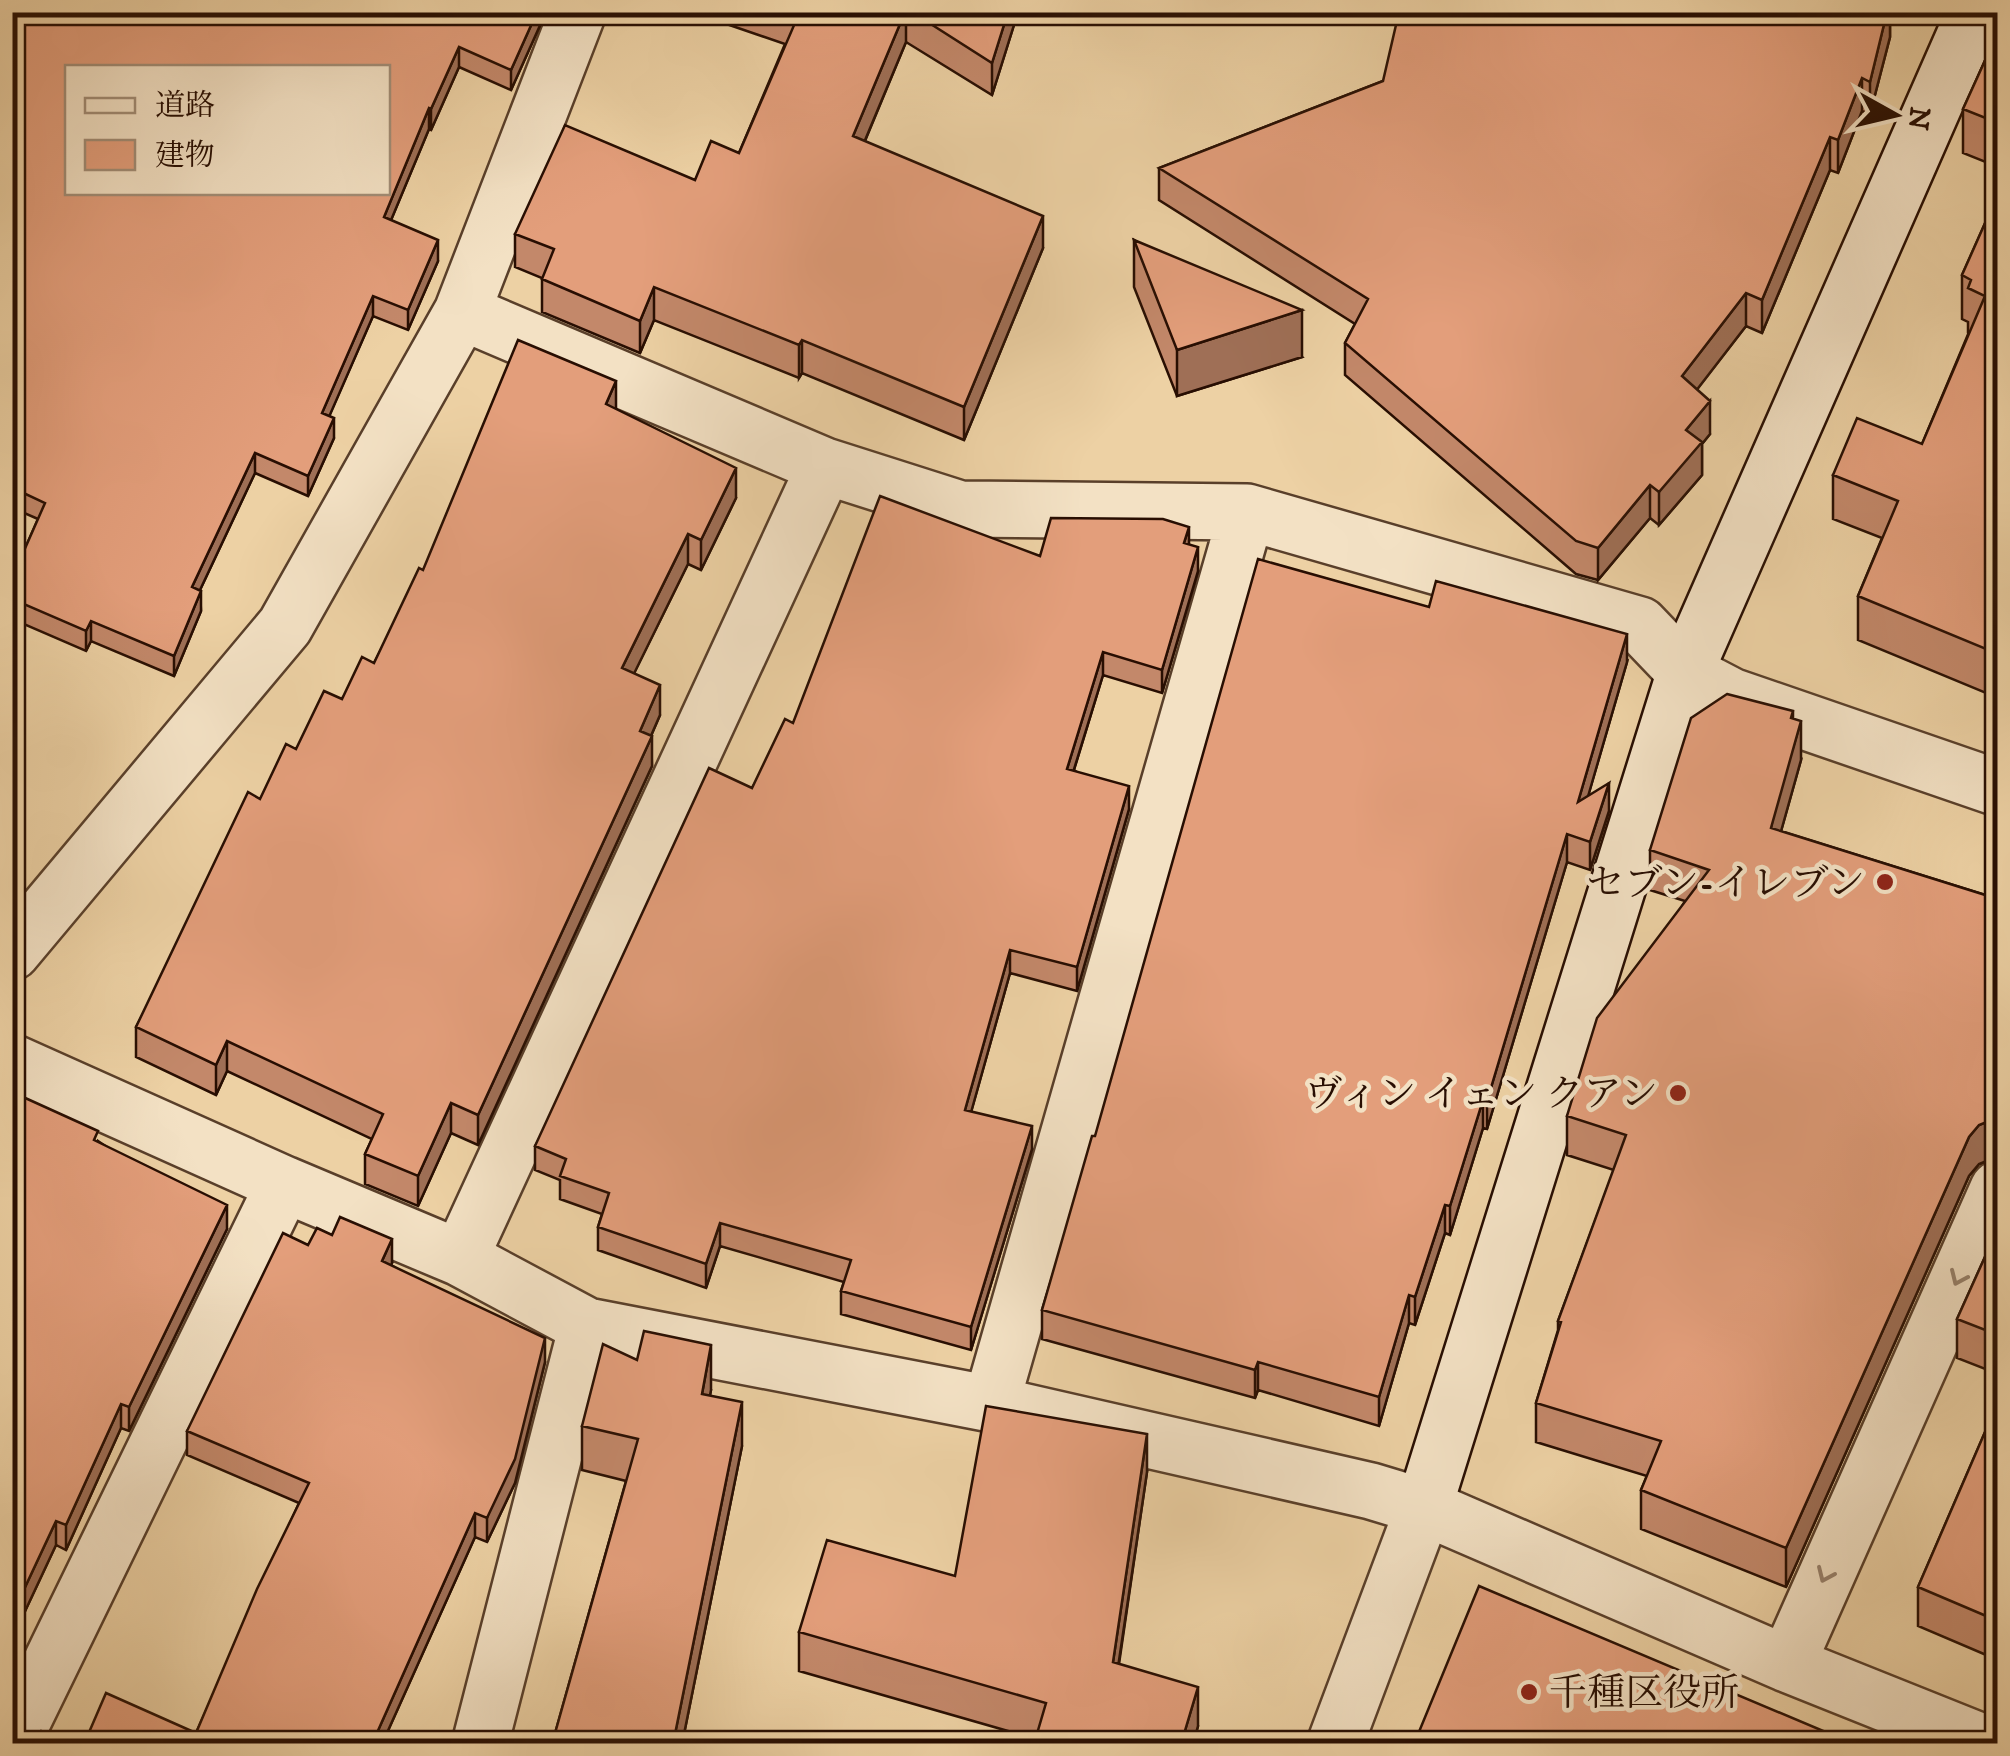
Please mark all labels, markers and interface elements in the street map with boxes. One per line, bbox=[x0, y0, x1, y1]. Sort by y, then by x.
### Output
legend bbox=[65, 65, 390, 195]
north arrow bbox=[1845, 65, 1945, 165]
text: 道路 bbox=[155, 88, 215, 125]
text: N bbox=[1899, 104, 1937, 132]
text: 建物 bbox=[155, 138, 215, 175]
place label: セブン-イレブン bbox=[1587, 860, 1865, 908]
marker: セブン-イレブン bbox=[1874, 871, 1896, 893]
place label: ヴィン イェン クアン bbox=[1304, 1071, 1658, 1119]
marker: ヴィン イェン クアン bbox=[1667, 1082, 1689, 1104]
one-way arrow bbox=[1950, 1268, 1970, 1286]
one-way arrow bbox=[1818, 1565, 1838, 1583]
place label: 千種区役所 bbox=[1549, 1670, 1739, 1718]
marker: 千種区役所 bbox=[1518, 1681, 1540, 1703]

